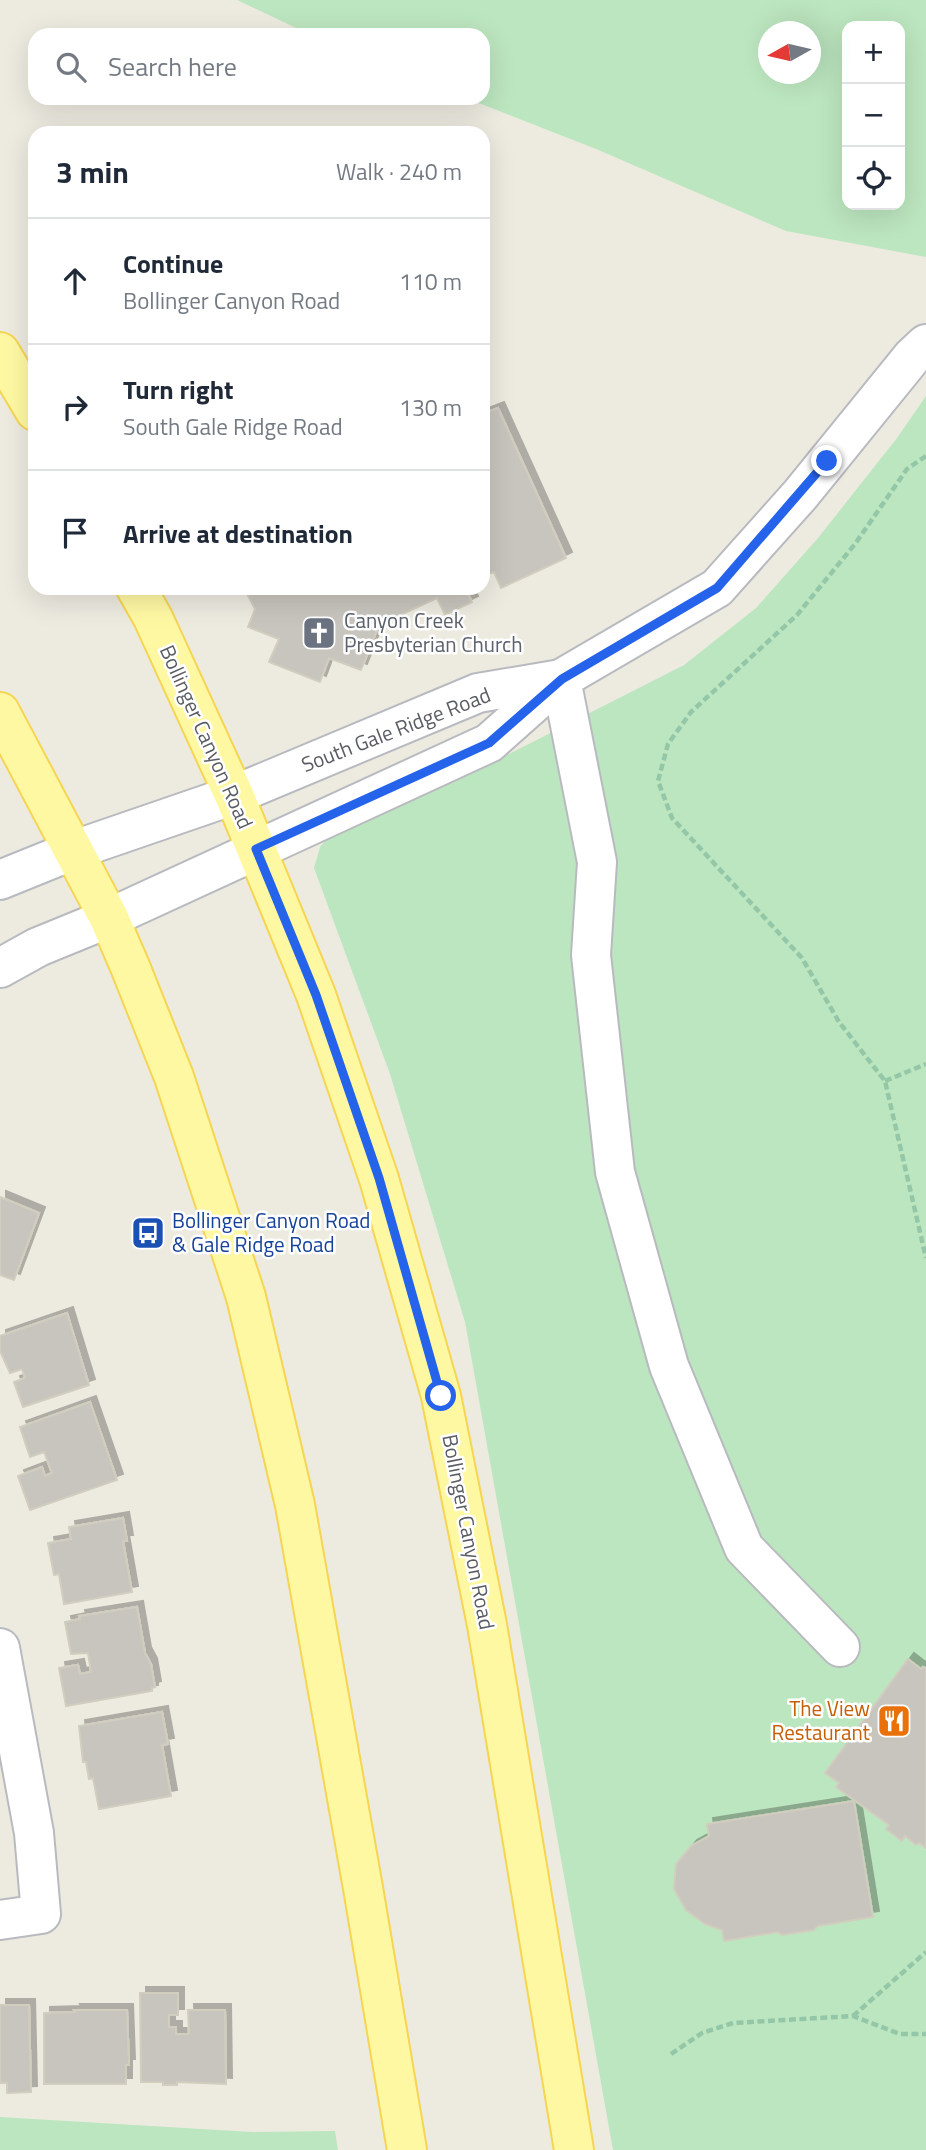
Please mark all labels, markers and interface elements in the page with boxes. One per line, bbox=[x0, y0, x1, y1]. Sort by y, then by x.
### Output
north arrow bbox=[758, 21, 821, 84]
map controls bbox=[842, 21, 905, 210]
button: + bbox=[842, 21, 905, 84]
search box bbox=[28, 28, 490, 105]
text: Search here bbox=[108, 47, 237, 86]
icon: search bbox=[52, 48, 90, 86]
button: − bbox=[842, 84, 905, 147]
button: locate bbox=[842, 147, 905, 210]
text: 3 min bbox=[56, 149, 129, 195]
text: Walk · 240 m bbox=[336, 154, 462, 189]
text: Continue bbox=[123, 244, 223, 283]
icon: ahead bbox=[56, 262, 94, 300]
text: 110 m bbox=[399, 264, 462, 299]
text: Bollinger Canyon Road bbox=[123, 283, 340, 318]
text: Turn right bbox=[123, 370, 234, 409]
icon: right bbox=[56, 388, 94, 426]
text: 130 m bbox=[399, 390, 462, 425]
text: South Gale Ridge Road bbox=[123, 409, 343, 444]
route end bbox=[811, 445, 842, 476]
icon: arrive bbox=[56, 514, 94, 552]
text: Arrive at destination bbox=[123, 514, 353, 553]
place label: Canyon Creek Presbyterian Church bbox=[344, 604, 522, 660]
church icon: Canyon Creek Presbyterian Church bbox=[300, 614, 338, 652]
street label: Bollinger Canyon Road bbox=[152, 639, 262, 834]
street label: South Gale Ridge Road bbox=[296, 678, 495, 780]
place label: Bollinger Canyon Road & Gale Ridge Road bbox=[172, 1204, 370, 1260]
bus stop icon: Bollinger Canyon Road & Gale Ridge Road bbox=[129, 1214, 167, 1252]
route start bbox=[425, 1380, 456, 1411]
street label: Bollinger Canyon Road bbox=[434, 1431, 504, 1632]
place label: The View Restaurant bbox=[771, 1692, 871, 1748]
restaurant icon: The View Restaurant bbox=[875, 1702, 913, 1740]

